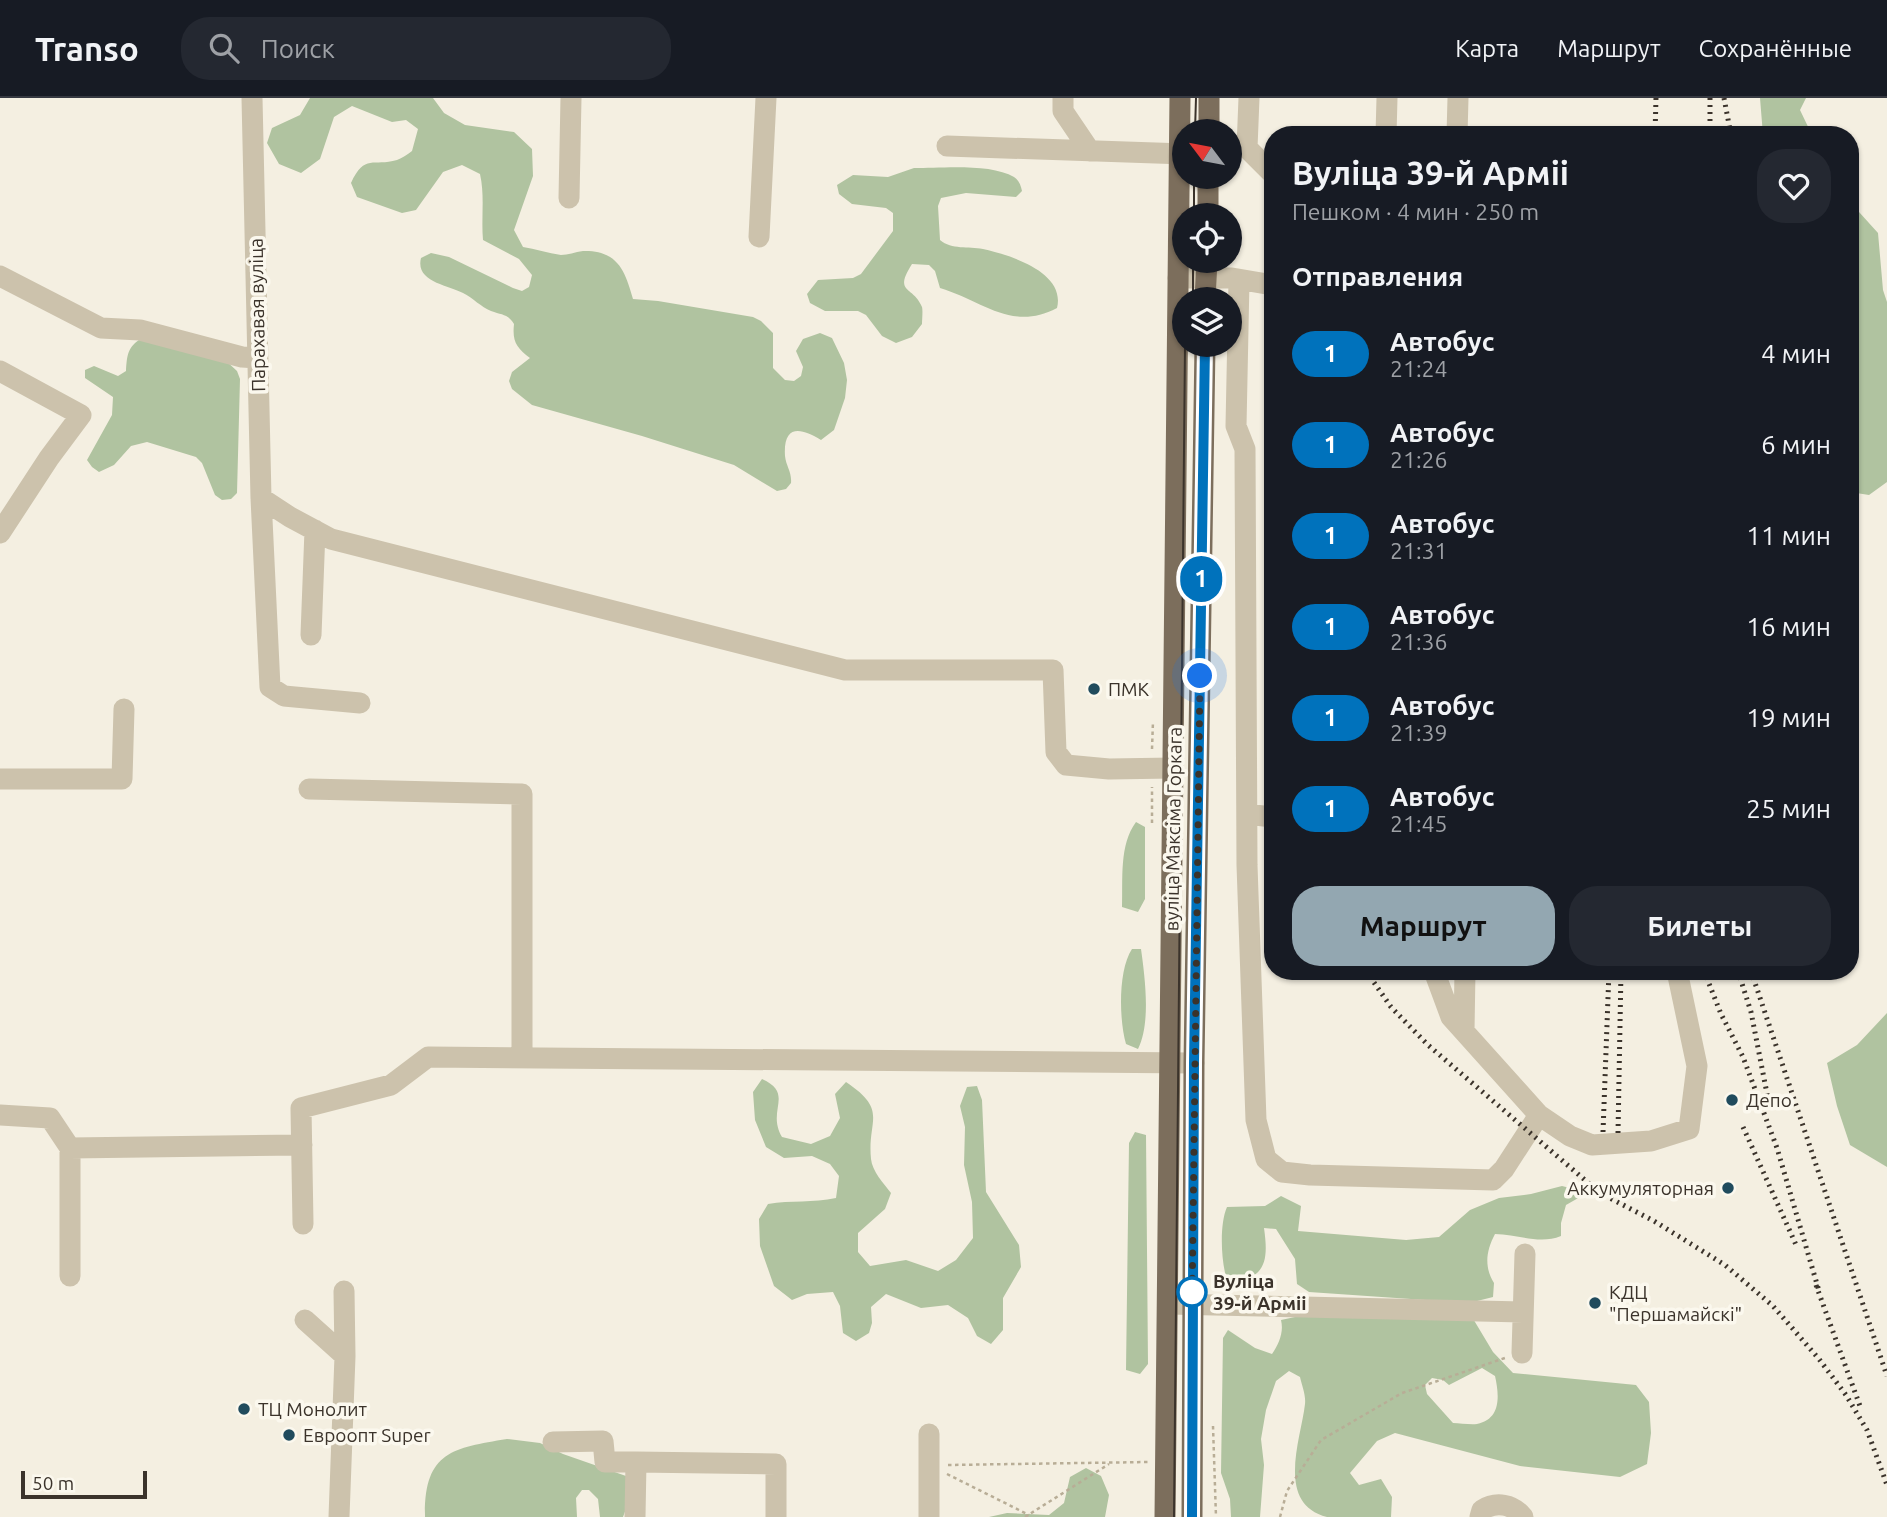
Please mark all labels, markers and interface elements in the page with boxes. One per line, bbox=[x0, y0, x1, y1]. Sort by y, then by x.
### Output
search box bbox=[181, 17, 671, 80]
icon: search bbox=[205, 29, 243, 67]
text: Transo bbox=[35, 30, 139, 67]
text: Поиск bbox=[261, 34, 335, 63]
text: Карта bbox=[1455, 35, 1519, 62]
text: Маршрут bbox=[1557, 35, 1661, 62]
text: Сохранённые bbox=[1699, 35, 1852, 62]
north arrow bbox=[1172, 119, 1242, 189]
map controls bbox=[1172, 119, 1242, 357]
button: heart bbox=[1757, 149, 1831, 223]
text: Вуліца 39-й Арміі bbox=[1292, 154, 1569, 191]
text: Пешком · 4 мин · 250 m bbox=[1292, 199, 1539, 224]
button: locate bbox=[1172, 203, 1242, 273]
street label: Парахавая вуліца bbox=[245, 238, 269, 392]
text: Отправления bbox=[1292, 262, 1463, 291]
button: layers bbox=[1172, 287, 1242, 357]
text: Автобус bbox=[1390, 327, 1494, 356]
text: 4 мин bbox=[1761, 339, 1831, 368]
text: 1 bbox=[1324, 340, 1337, 367]
text: 21:24 bbox=[1390, 356, 1448, 381]
text: Автобус bbox=[1390, 418, 1494, 447]
text: 6 мин bbox=[1761, 430, 1831, 459]
text: 1 bbox=[1324, 431, 1337, 458]
text: 21:26 bbox=[1390, 447, 1448, 472]
text: Автобус bbox=[1390, 509, 1494, 538]
text: 11 мин bbox=[1746, 521, 1831, 550]
text: 1 bbox=[1324, 522, 1337, 549]
text: 21:31 bbox=[1390, 538, 1448, 563]
line badge: 1 bbox=[1178, 556, 1224, 602]
text: 1 bbox=[1194, 565, 1208, 592]
text: Автобус bbox=[1390, 600, 1494, 629]
text: 16 мин bbox=[1746, 612, 1831, 641]
text: 1 bbox=[1324, 613, 1337, 640]
text: 21:36 bbox=[1390, 629, 1448, 654]
your location bbox=[1182, 658, 1217, 693]
place label: ПМК bbox=[1108, 678, 1150, 700]
marker: ПМК bbox=[1086, 681, 1102, 697]
text: Автобус bbox=[1390, 691, 1494, 720]
text: 19 мин bbox=[1746, 703, 1831, 732]
text: 1 bbox=[1324, 704, 1337, 731]
text: 21:39 bbox=[1390, 720, 1448, 745]
street label: вуліца Максіма Горкага bbox=[1160, 727, 1186, 931]
text: Автобус bbox=[1390, 782, 1494, 811]
text: 25 мин bbox=[1746, 794, 1831, 823]
text: 1 bbox=[1324, 795, 1337, 822]
text: 21:45 bbox=[1390, 811, 1448, 836]
button: Маршрут bbox=[1292, 886, 1555, 966]
button: Билеты bbox=[1569, 886, 1831, 966]
place label: Депо bbox=[1746, 1089, 1792, 1111]
marker: Депо bbox=[1724, 1092, 1740, 1108]
place label: Аккумуляторная bbox=[1567, 1177, 1714, 1199]
marker: Аккумуляторная bbox=[1720, 1180, 1736, 1196]
place label: Вуліца 39-й Арміі bbox=[1213, 1270, 1307, 1314]
marker: Вуліца 39-й Арміі bbox=[1177, 1277, 1207, 1307]
place label: КДЦ "Першамайскі" bbox=[1609, 1281, 1742, 1325]
marker: КДЦ "Першамайскі" bbox=[1587, 1295, 1603, 1311]
place label: ТЦ Монолит bbox=[258, 1398, 367, 1420]
marker: ТЦ Монолит bbox=[236, 1401, 252, 1417]
place label: Евроопт Super bbox=[303, 1424, 431, 1446]
marker: Евроопт Super bbox=[281, 1427, 297, 1443]
scale bar bbox=[21, 1468, 147, 1500]
text: 50 m bbox=[32, 1472, 74, 1494]

